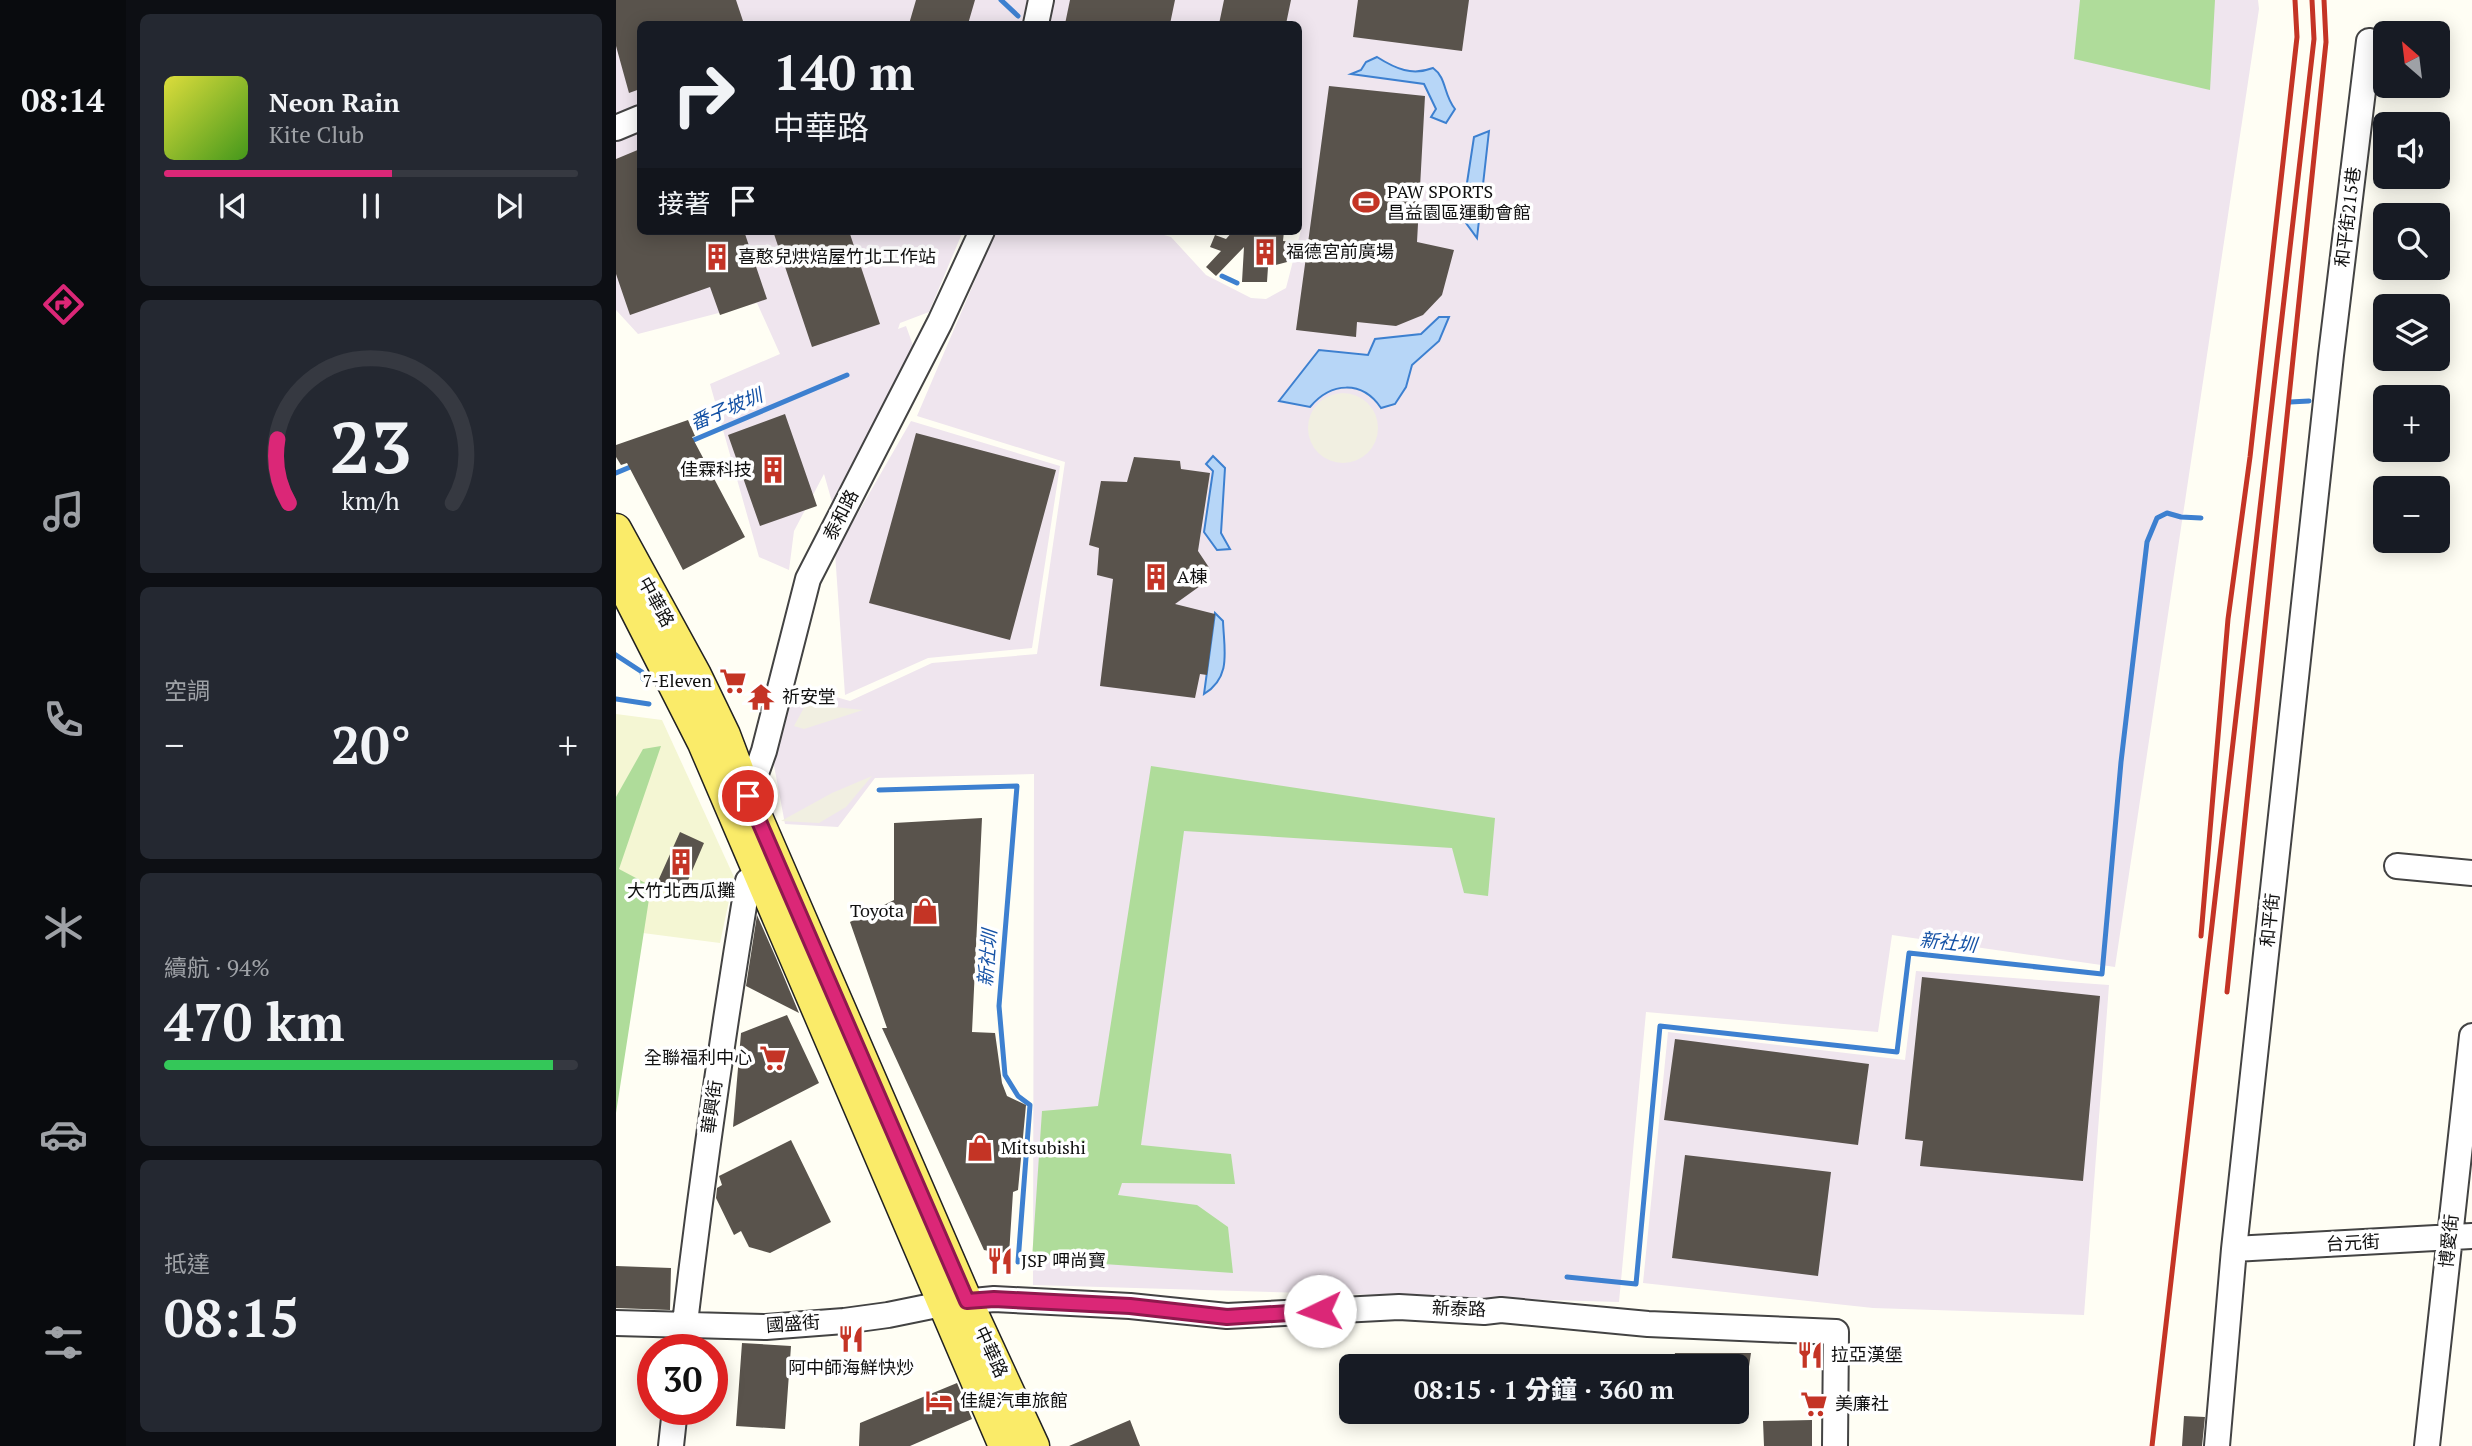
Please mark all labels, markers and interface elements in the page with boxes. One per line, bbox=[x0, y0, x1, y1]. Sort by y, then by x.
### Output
north arrow bbox=[2373, 21, 2450, 98]
map controls bbox=[2373, 21, 2450, 553]
text: 140 m bbox=[773, 39, 915, 104]
icon: right bbox=[658, 49, 749, 140]
text: 08:14 bbox=[21, 79, 105, 121]
text: Neon Rain bbox=[269, 85, 400, 119]
text: 中華路 bbox=[773, 106, 869, 148]
button: sound bbox=[2373, 112, 2450, 189]
text: Kite Club bbox=[269, 119, 364, 150]
street label: 和平街215巷 bbox=[2329, 165, 2365, 268]
place label: PAW SPORTS 昌益園區運動會館 bbox=[1387, 179, 1531, 224]
icon: arrive bbox=[724, 182, 762, 220]
text: 接著 bbox=[658, 186, 710, 220]
icon: previous bbox=[214, 187, 252, 225]
icon: pause bbox=[352, 187, 390, 225]
icon: next bbox=[490, 187, 528, 225]
sports icon: PAW SPORTS 昌益園區運動會館 bbox=[1351, 187, 1381, 217]
button: search bbox=[2373, 203, 2450, 280]
building icon: 福德宮前廣場 bbox=[1250, 237, 1280, 267]
place label: 福德宮前廣場 bbox=[1286, 239, 1394, 263]
building icon: 喜憨兒烘焙屋竹北工作站 bbox=[702, 242, 732, 272]
place label: 喜憨兒烘焙屋竹北工作站 bbox=[738, 244, 936, 268]
icon: directions bbox=[39, 280, 88, 329]
button: layers bbox=[2373, 294, 2450, 371]
water label: 番子坡圳 bbox=[686, 381, 768, 435]
button: + bbox=[2373, 385, 2450, 462]
text: 23 bbox=[330, 397, 412, 494]
building icon: 佳霖科技 bbox=[758, 455, 788, 485]
place label: 佳霖科技 bbox=[680, 457, 752, 481]
button: − bbox=[2373, 476, 2450, 553]
text: km/h bbox=[342, 483, 400, 516]
street label: 泰和路 bbox=[817, 485, 863, 544]
icon: music bbox=[39, 487, 88, 536]
building icon: A棟 bbox=[1141, 562, 1171, 592]
place label: A棟 bbox=[1177, 564, 1207, 588]
street label: 中華路 bbox=[633, 572, 680, 631]
supermarket icon: 7-Eleven bbox=[718, 666, 748, 696]
place label: 7-Eleven bbox=[643, 668, 712, 692]
text: 空調 bbox=[164, 675, 210, 706]
temple icon: 祈安堂 bbox=[746, 682, 776, 712]
place label: 祈安堂 bbox=[782, 684, 836, 708]
icon: phone bbox=[39, 695, 88, 744]
text: 20° bbox=[331, 710, 411, 779]
text: − bbox=[164, 720, 184, 770]
text: + bbox=[558, 720, 578, 770]
pin bbox=[718, 766, 778, 826]
icon: arrive bbox=[729, 777, 767, 815]
building icon: 大竹北西瓜攤 bbox=[666, 847, 696, 877]
place label: 大竹北西瓜攤 bbox=[627, 878, 735, 902]
street label: 和平街 bbox=[2254, 892, 2284, 948]
shop icon: Toyota bbox=[910, 896, 940, 926]
place label: Toyota bbox=[850, 898, 904, 922]
icon: climate bbox=[39, 903, 88, 952]
water label: 新社圳 bbox=[972, 925, 1002, 987]
water label: 新社圳 bbox=[1918, 926, 1981, 957]
text: 續航 · 94% bbox=[164, 952, 270, 983]
text: 470 km bbox=[164, 987, 345, 1056]
supermarket icon: 全聯福利中心 bbox=[758, 1043, 788, 1073]
place label: 全聯福利中心 bbox=[644, 1045, 752, 1069]
street label: 華興街 bbox=[695, 1078, 727, 1135]
icon: car bbox=[39, 1110, 88, 1159]
shop icon: Mitsubishi bbox=[965, 1133, 995, 1163]
place label: Mitsubishi bbox=[1001, 1135, 1086, 1159]
street label: 博愛街 bbox=[2433, 1213, 2463, 1269]
street label: 台元街 bbox=[2325, 1229, 2381, 1255]
restaurant icon: JSP 呷尚寶 bbox=[985, 1246, 1015, 1276]
text: 抵達 bbox=[164, 1248, 210, 1279]
place label: JSP 呷尚寶 bbox=[1021, 1248, 1106, 1272]
position arrow bbox=[1283, 1274, 1357, 1348]
text: 08:15 bbox=[164, 1283, 299, 1352]
street label: 新泰路 bbox=[1432, 1295, 1486, 1321]
street label: 國盛街 bbox=[765, 1309, 821, 1337]
icon: filters bbox=[39, 1318, 88, 1367]
street label: 中華路 bbox=[970, 1322, 1014, 1381]
restaurant icon: 阿中師海鮮快炒 bbox=[836, 1324, 866, 1354]
speed limit sign: 30 bbox=[637, 1334, 728, 1425]
restaurant icon: 拉亞漢堡 bbox=[1795, 1340, 1825, 1370]
place label: 拉亞漢堡 bbox=[1831, 1342, 1903, 1366]
place label: 阿中師海鮮快炒 bbox=[788, 1355, 914, 1379]
text: 08:15 · 1 分鐘 · 360 m bbox=[1414, 1372, 1674, 1406]
hotel icon: 佳緹汽車旅館 bbox=[924, 1386, 954, 1416]
place label: 佳緹汽車旅館 bbox=[960, 1388, 1068, 1412]
supermarket icon: 美廉社 bbox=[1799, 1389, 1829, 1419]
place label: 美廉社 bbox=[1835, 1391, 1889, 1415]

